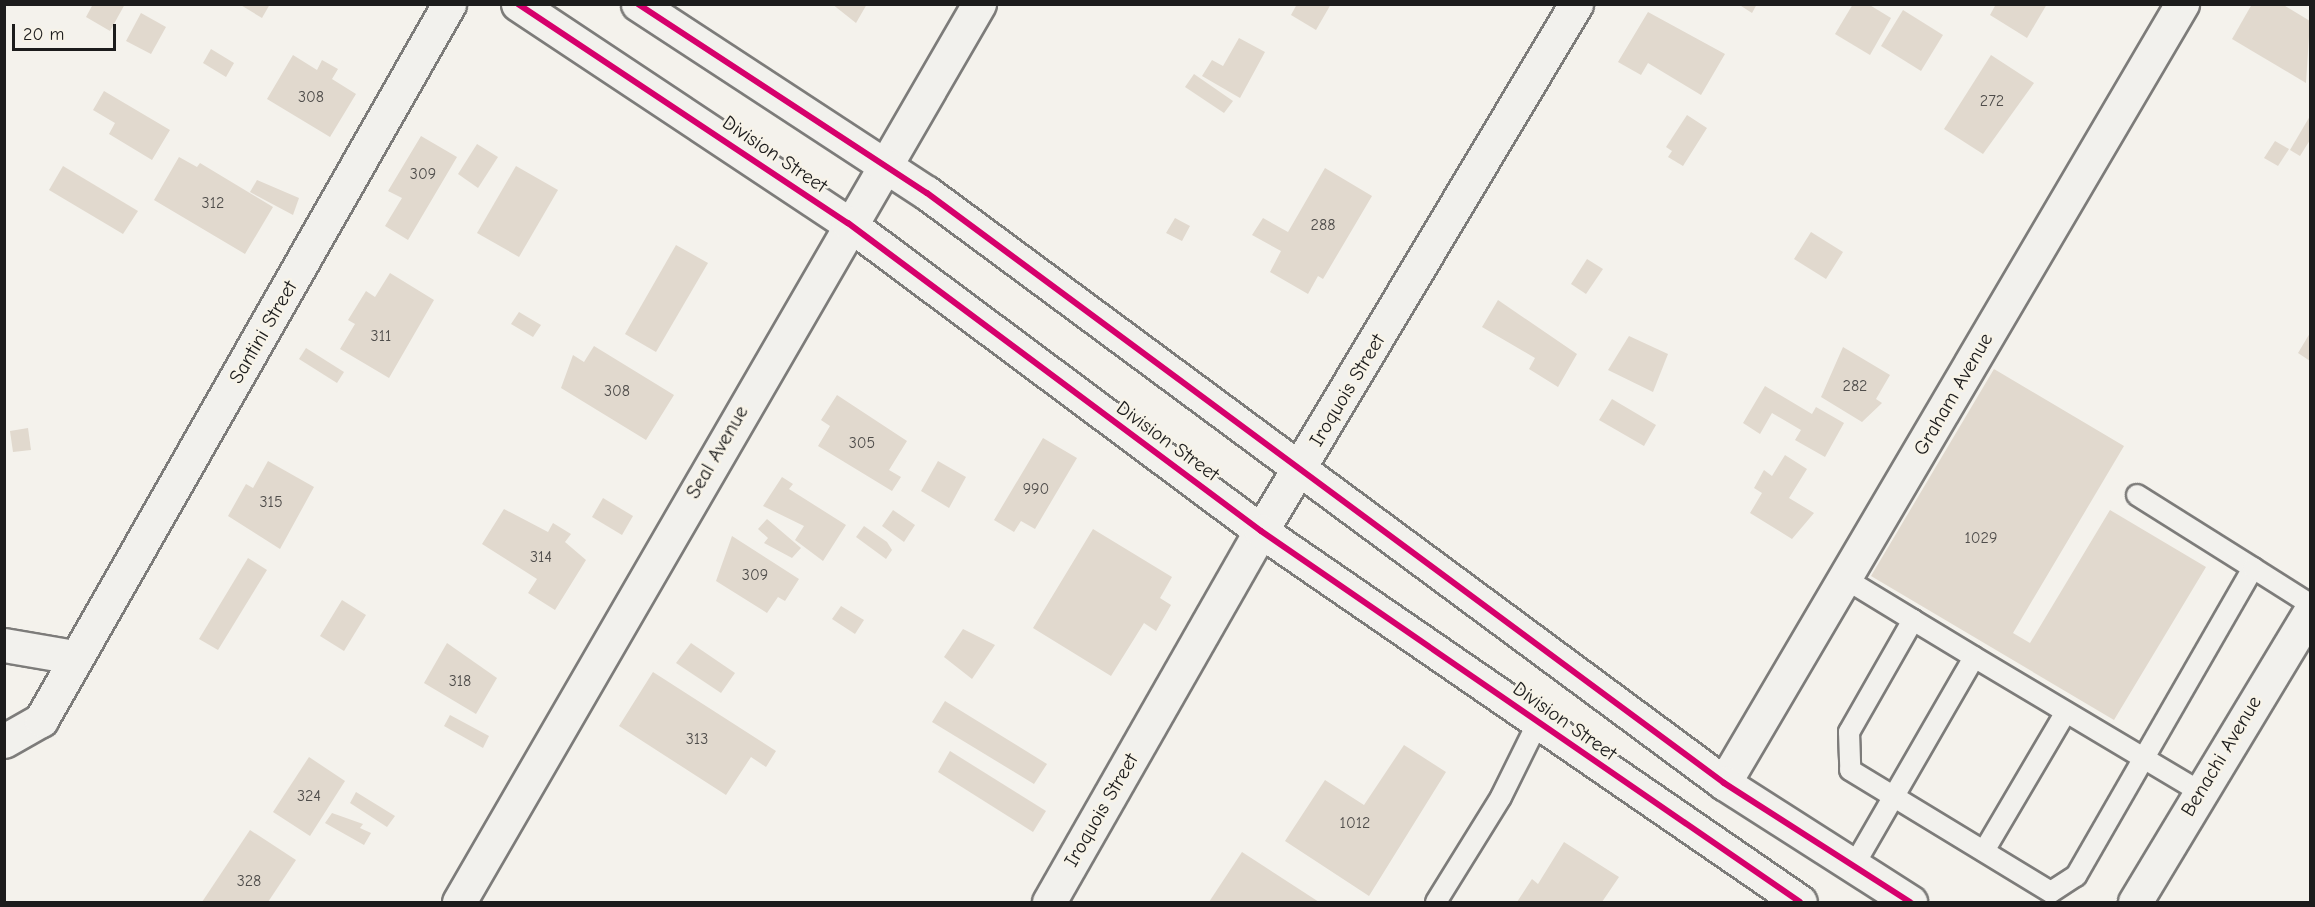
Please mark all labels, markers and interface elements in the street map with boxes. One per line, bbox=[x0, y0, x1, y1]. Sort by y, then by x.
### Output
scale bar bbox=[15, 12, 118, 50]
text: 20 m bbox=[23, 24, 64, 45]
house number: 308 bbox=[298, 87, 324, 107]
house number: 272 bbox=[1980, 91, 2004, 111]
street label: Division Street bbox=[718, 110, 832, 198]
house number: 309 bbox=[410, 164, 436, 184]
house number: 312 bbox=[202, 193, 224, 213]
house number: 288 bbox=[1311, 215, 1335, 235]
street label: Santini Street bbox=[224, 276, 302, 388]
house number: 311 bbox=[371, 326, 391, 346]
street label: Iroquois Street bbox=[1304, 329, 1390, 451]
street label: Graham Avenue bbox=[1908, 329, 1998, 459]
house number: 282 bbox=[1843, 376, 1867, 396]
house number: 308 bbox=[604, 381, 630, 401]
street label: Division Street bbox=[1112, 396, 1224, 486]
street label: Seal Avenue bbox=[681, 401, 753, 503]
house number: 305 bbox=[849, 433, 875, 453]
house number: 990 bbox=[1023, 479, 1049, 499]
house number: 315 bbox=[259, 492, 283, 512]
house number: 1029 bbox=[1965, 528, 1997, 548]
house number: 314 bbox=[530, 547, 552, 567]
house number: 309 bbox=[742, 565, 768, 585]
house number: 318 bbox=[449, 671, 471, 691]
street label: Division Street bbox=[1508, 676, 1622, 766]
street label: Benachi Avenue bbox=[2176, 691, 2266, 821]
house number: 313 bbox=[686, 729, 708, 749]
street label: Iroquois Street bbox=[1059, 749, 1143, 871]
house number: 324 bbox=[297, 786, 321, 806]
house number: 1012 bbox=[1340, 813, 1370, 833]
house number: 328 bbox=[237, 871, 261, 891]

